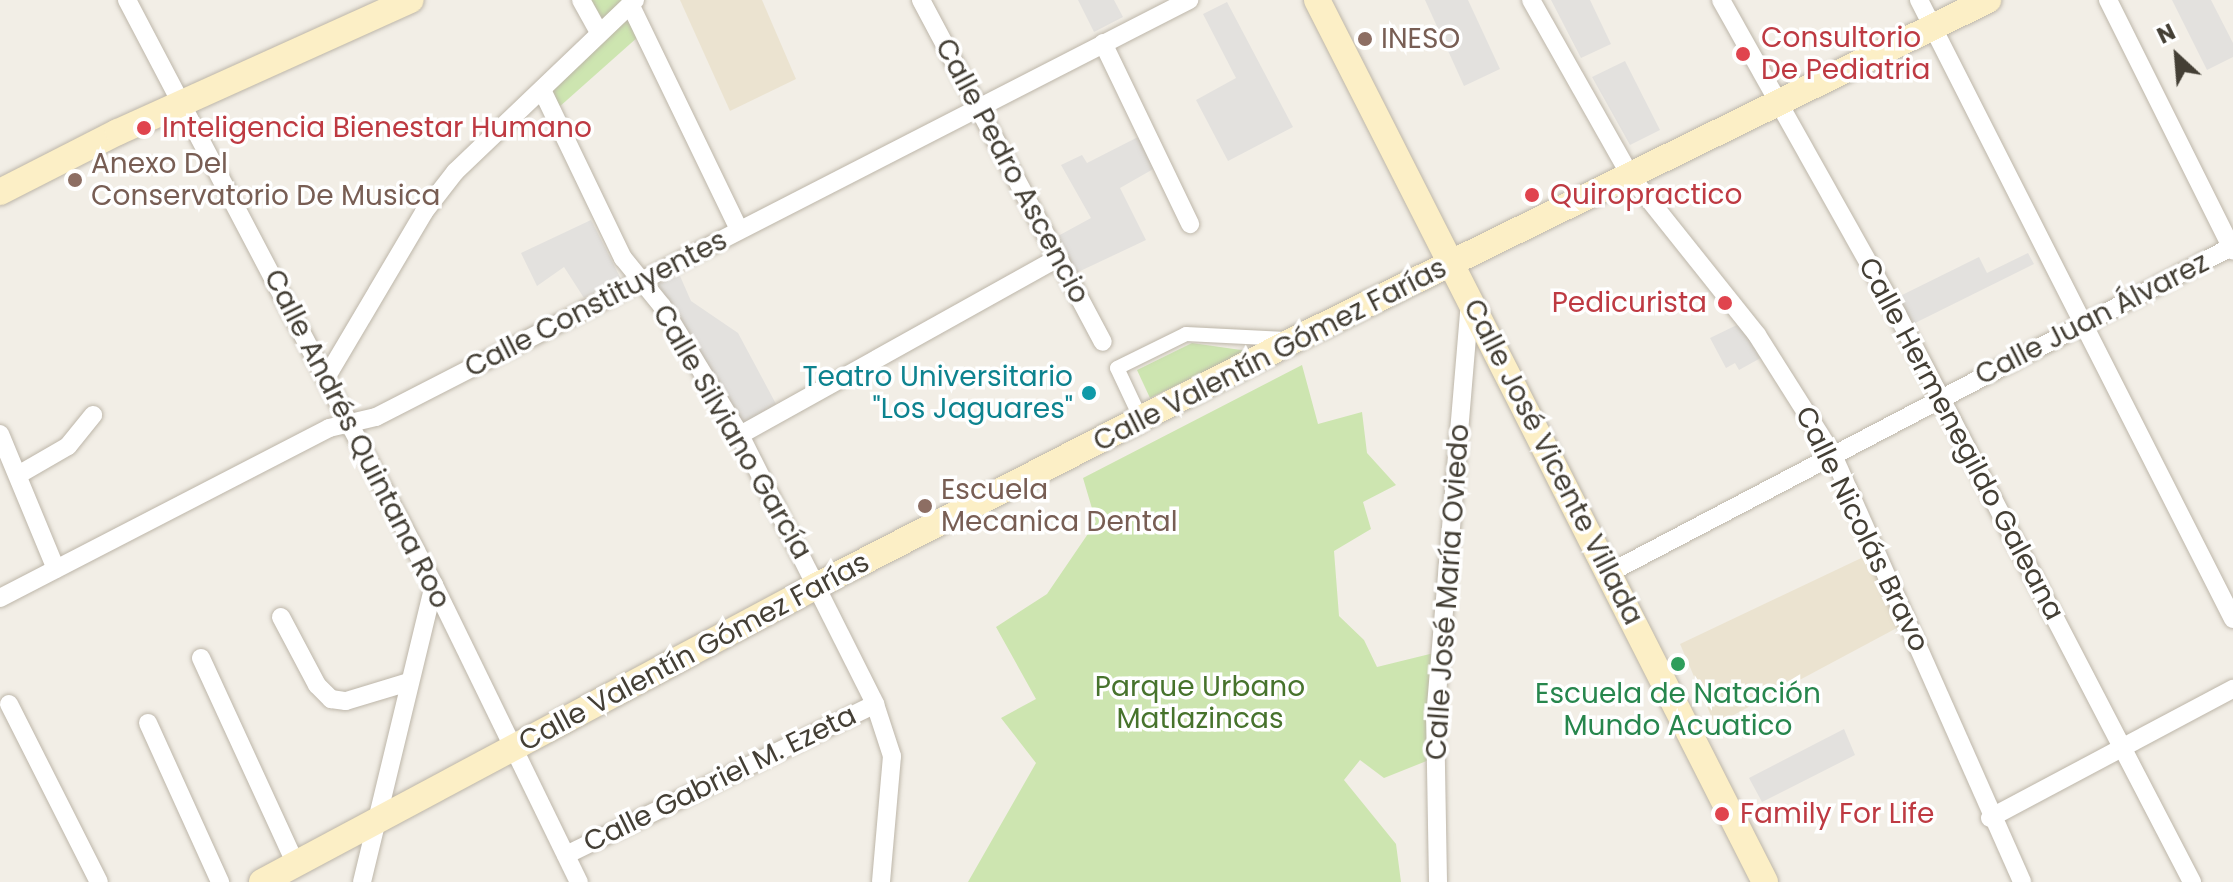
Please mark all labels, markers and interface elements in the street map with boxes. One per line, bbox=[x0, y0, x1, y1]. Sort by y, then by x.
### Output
north arrow bbox=[2137, 16, 2217, 96]
text: N bbox=[2152, 16, 2180, 52]
place label: Consultorio De Pediatria bbox=[1761, 21, 1930, 87]
place label: INESO bbox=[1381, 22, 1460, 56]
marker: INESO bbox=[1356, 30, 1374, 48]
street label: Calle Pedro Ascencio bbox=[928, 33, 1096, 309]
marker: Consultorio De Pediatria bbox=[1732, 43, 1754, 65]
place label: Inteligencia Bienestar Humano bbox=[162, 111, 592, 145]
marker: Inteligencia Bienestar Humano bbox=[133, 117, 155, 139]
place label: Anexo Del Conservatorio De Musica bbox=[91, 147, 440, 213]
marker: Anexo Del Conservatorio De Musica bbox=[66, 171, 84, 189]
place label: Quiropractico bbox=[1550, 178, 1743, 212]
marker: Quiropractico bbox=[1521, 184, 1543, 206]
street label: Calle Constituyentes bbox=[459, 223, 733, 385]
street label: Calle Juan Álvarez bbox=[1970, 246, 2214, 392]
street label: Calle Valentín Gómez Farías bbox=[1088, 251, 1452, 459]
street label: Calle Hermenegildo Galeana bbox=[1851, 252, 2071, 626]
street label: Calle Andrés Quintana Roo bbox=[257, 264, 457, 614]
place label: Pedicurista bbox=[1552, 286, 1707, 320]
marker: Pedicurista bbox=[1714, 292, 1736, 314]
street label: Calle José Vicente Villada bbox=[1456, 294, 1650, 630]
street label: Calle Silviano García bbox=[645, 299, 819, 565]
place label: Teatro Universitario "Los Jaguares" bbox=[802, 360, 1073, 426]
marker: Teatro Universitario "Los Jaguares" bbox=[1080, 384, 1098, 402]
street label: Calle Nicolás Bravo bbox=[1788, 401, 1936, 657]
street label: Calle José María Oviedo bbox=[1419, 423, 1477, 761]
place label: Escuela Mecanica Dental bbox=[941, 473, 1178, 539]
marker: Escuela Mecanica Dental bbox=[916, 497, 934, 515]
street label: Calle Valentín Gómez Farías bbox=[513, 545, 875, 759]
marker: Escuela de Natación Mundo Acuatico bbox=[1669, 655, 1687, 673]
park label: Parque Urbano Matlazincas bbox=[1095, 670, 1305, 736]
place label: Escuela de Natación Mundo Acuatico bbox=[1535, 677, 1821, 743]
street label: Calle Gabriel M. Ezeta bbox=[578, 698, 862, 860]
place label: Family For Life bbox=[1740, 797, 1934, 831]
marker: Family For Life bbox=[1711, 803, 1733, 825]

